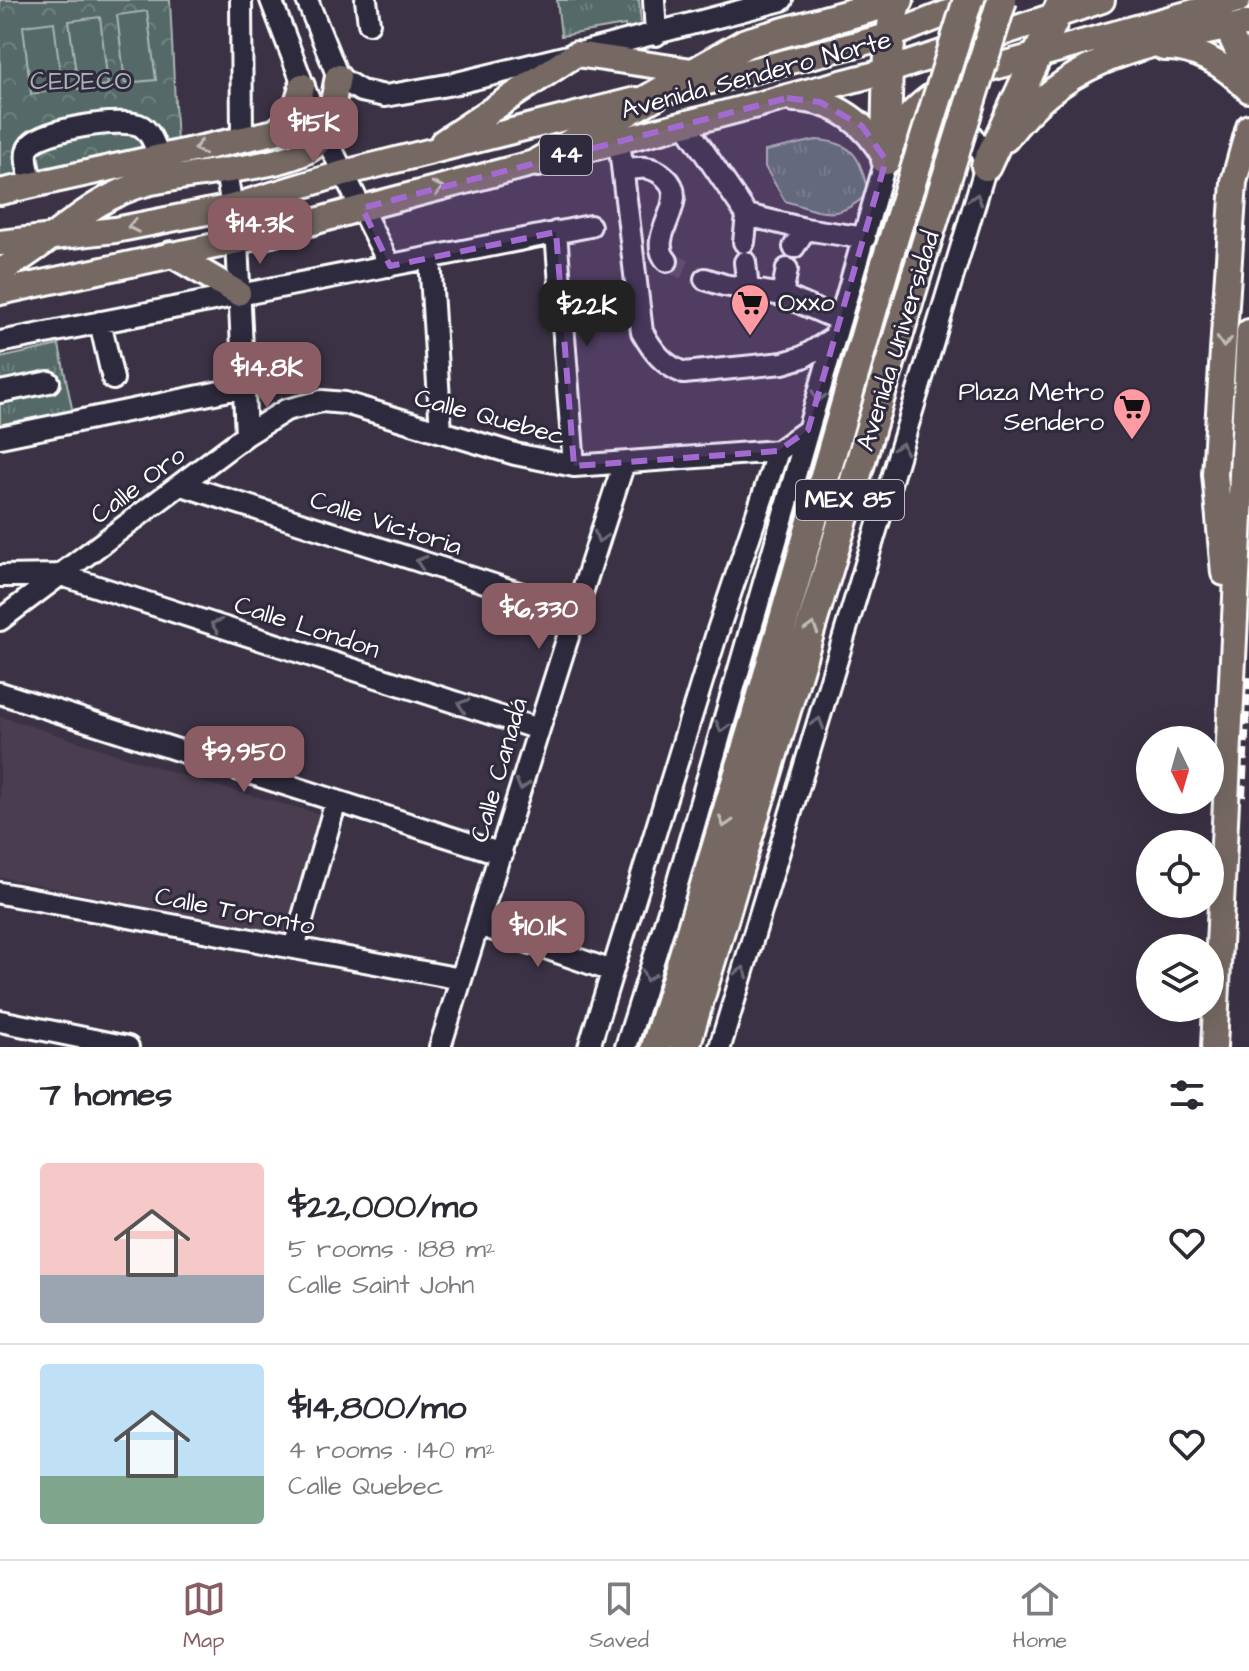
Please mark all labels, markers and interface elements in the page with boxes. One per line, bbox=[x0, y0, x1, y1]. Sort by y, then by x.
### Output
street label: Avenida Sendero Norte bbox=[617, 22, 895, 128]
park label: CEDECO bbox=[30, 63, 132, 99]
pin: $15K bbox=[267, 97, 361, 165]
text: $15K bbox=[288, 105, 340, 141]
road number: 44 bbox=[540, 135, 592, 175]
one-way arrow bbox=[192, 139, 206, 156]
one-way arrow bbox=[430, 181, 444, 198]
one-way arrow bbox=[967, 193, 983, 206]
pin: $14.3K bbox=[195, 198, 325, 266]
text: $14.3K bbox=[226, 206, 294, 242]
one-way arrow bbox=[126, 217, 140, 234]
street label: Avenida Universidad bbox=[847, 227, 949, 455]
pin: $22K bbox=[540, 280, 634, 348]
supermarket icon: Oxxo bbox=[729, 282, 771, 337]
place label: Oxxo bbox=[778, 285, 835, 321]
text: $22K bbox=[557, 288, 617, 324]
one-way arrow bbox=[1215, 336, 1232, 349]
pin: $14.8K bbox=[202, 342, 332, 410]
text: $14.8K bbox=[231, 350, 303, 386]
place label: Plaza Metro Sendero bbox=[959, 374, 1104, 440]
street label: Calle Quebec bbox=[410, 380, 570, 454]
supermarket icon: Plaza Metro Sendero bbox=[1111, 386, 1153, 441]
one-way arrow bbox=[811, 389, 827, 403]
street label: Calle Oro bbox=[83, 437, 193, 533]
one-way arrow bbox=[892, 441, 908, 455]
road number: MEX 85 bbox=[796, 480, 904, 520]
street label: Calle Victoria bbox=[305, 482, 467, 564]
one-way arrow bbox=[593, 530, 609, 544]
one-way arrow bbox=[415, 555, 429, 571]
pin: $6,330 bbox=[474, 583, 604, 651]
street label: Calle London bbox=[230, 587, 384, 667]
text: $6,330 bbox=[500, 591, 578, 627]
one-way arrow bbox=[210, 619, 224, 635]
one-way arrow bbox=[803, 621, 819, 635]
street label: Calle Canadá bbox=[461, 694, 537, 846]
one-way arrow bbox=[457, 699, 471, 715]
one-way arrow bbox=[809, 717, 825, 731]
one-way arrow bbox=[715, 720, 731, 734]
pin: $9,950 bbox=[179, 726, 309, 794]
north arrow bbox=[1136, 726, 1224, 814]
map controls bbox=[1136, 726, 1224, 1022]
text: $9,950 bbox=[202, 734, 286, 770]
one-way arrow bbox=[514, 778, 531, 792]
one-way arrow bbox=[718, 815, 734, 828]
button: locate bbox=[1136, 830, 1224, 918]
street label: Calle Toronto bbox=[152, 878, 318, 944]
pin: $10.1K bbox=[473, 901, 603, 969]
text: $10.1K bbox=[510, 909, 566, 945]
button: layers bbox=[1136, 934, 1224, 1022]
one-way arrow bbox=[733, 966, 749, 980]
one-way arrow bbox=[642, 969, 658, 983]
text: 7 homes bbox=[40, 1071, 172, 1119]
icon: filters bbox=[1165, 1073, 1209, 1117]
text: $22,000/mo bbox=[288, 1183, 477, 1231]
icon: home bbox=[104, 1195, 200, 1291]
icon: heart bbox=[1165, 1221, 1209, 1265]
text: 5 rooms · 188 m² bbox=[288, 1231, 496, 1267]
text: Calle Saint John bbox=[288, 1267, 474, 1303]
text: $14,800/mo bbox=[288, 1384, 466, 1432]
icon: home bbox=[104, 1396, 200, 1492]
icon: heart bbox=[1165, 1422, 1209, 1466]
text: 4 rooms · 140 m² bbox=[288, 1432, 495, 1468]
text: Calle Quebec bbox=[288, 1468, 443, 1504]
tab: Map bbox=[182, 1577, 226, 1656]
tab: Saved bbox=[589, 1577, 649, 1656]
tab: Home bbox=[1013, 1577, 1067, 1656]

